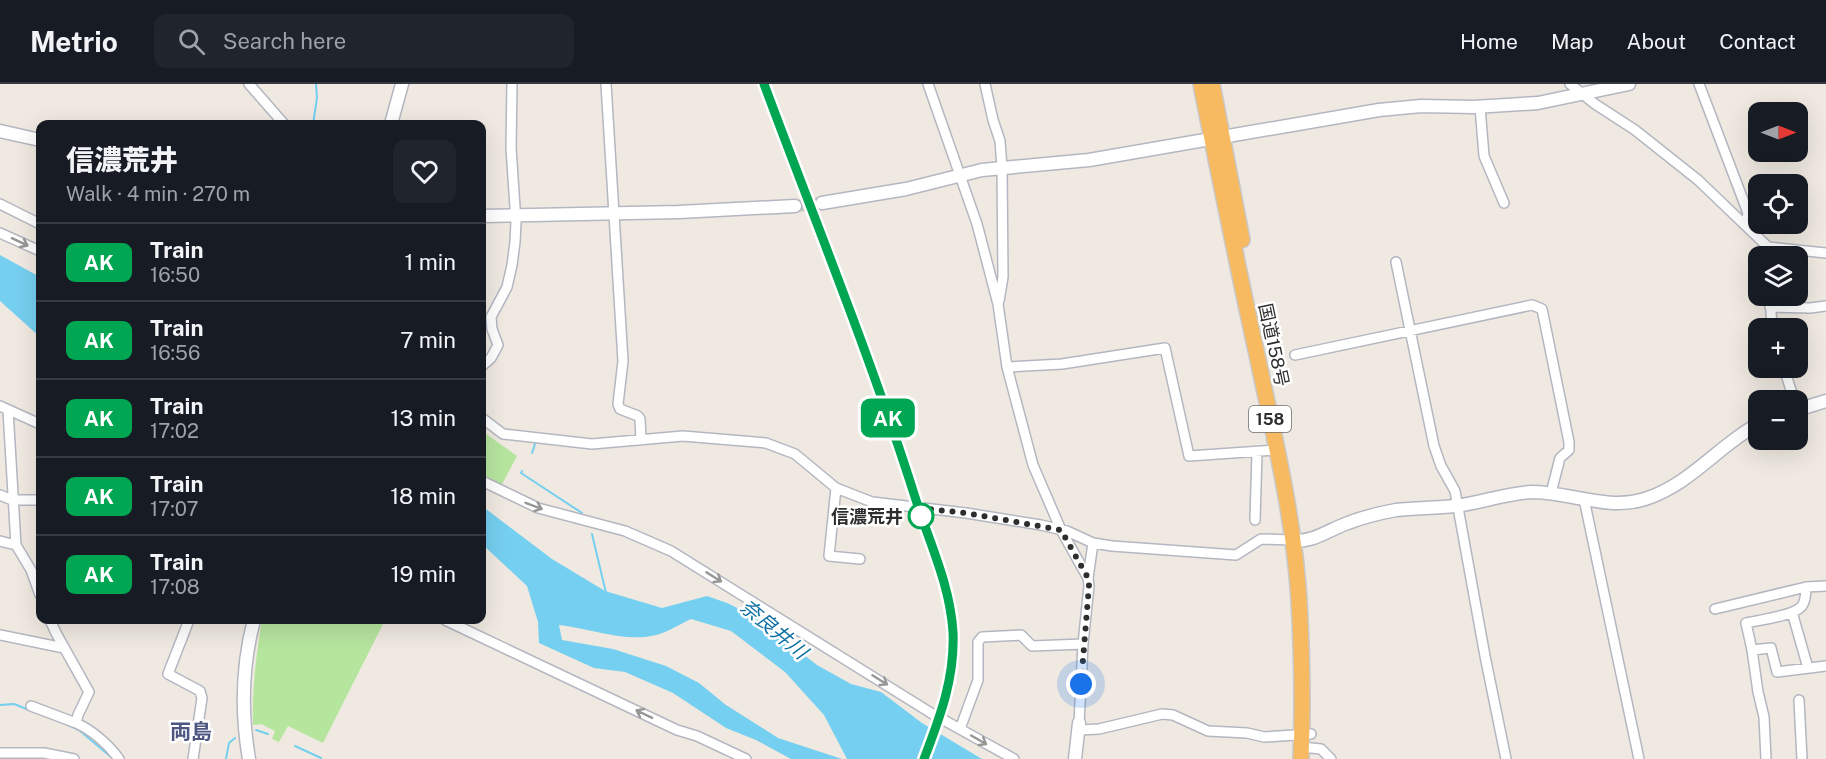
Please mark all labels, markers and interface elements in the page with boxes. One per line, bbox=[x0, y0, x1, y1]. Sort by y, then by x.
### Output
search box bbox=[154, 14, 574, 68]
text: Metrio bbox=[30, 25, 118, 58]
icon: search bbox=[175, 25, 208, 58]
text: Search here bbox=[223, 28, 346, 54]
text: Home bbox=[1460, 29, 1518, 54]
text: Map bbox=[1551, 29, 1594, 54]
text: About bbox=[1627, 29, 1686, 54]
text: Contact bbox=[1719, 29, 1796, 54]
north arrow bbox=[1748, 102, 1808, 162]
map controls bbox=[1748, 102, 1808, 450]
button: heart bbox=[393, 140, 456, 203]
text: 信濃荒井 bbox=[66, 143, 178, 176]
button: locate bbox=[1748, 174, 1808, 234]
text: Walk · 4 min · 270 m bbox=[66, 182, 250, 206]
one-way arrow bbox=[11, 236, 29, 248]
text: Train bbox=[150, 237, 203, 263]
button: layers bbox=[1748, 246, 1808, 306]
text: 1 min bbox=[404, 249, 456, 275]
text: AK bbox=[84, 250, 114, 275]
text: 16:50 bbox=[150, 263, 200, 287]
street label: 国道158号 bbox=[1255, 301, 1293, 389]
text: Train bbox=[150, 315, 203, 341]
button: + bbox=[1748, 318, 1808, 378]
text: 7 min bbox=[400, 327, 456, 353]
text: AK bbox=[84, 328, 114, 353]
text: 16:56 bbox=[150, 341, 200, 365]
button: − bbox=[1748, 390, 1808, 450]
text: Train bbox=[150, 393, 203, 419]
line badge: AK bbox=[861, 398, 915, 438]
text: 13 min bbox=[391, 405, 456, 431]
text: AK bbox=[84, 406, 114, 431]
text: AK bbox=[873, 406, 903, 431]
road number: 158 bbox=[1249, 406, 1291, 432]
text: 17:02 bbox=[150, 419, 199, 443]
text: Train bbox=[150, 471, 203, 497]
text: 18 min bbox=[390, 483, 456, 509]
text: AK bbox=[84, 484, 114, 509]
text: 17:07 bbox=[150, 497, 199, 521]
one-way arrow bbox=[524, 502, 543, 513]
marker: 信濃荒井 bbox=[908, 503, 934, 529]
place label: 信濃荒井 bbox=[831, 506, 903, 527]
text: Train bbox=[150, 549, 203, 575]
text: 19 min bbox=[391, 561, 456, 587]
text: AK bbox=[84, 562, 114, 587]
one-way arrow bbox=[705, 572, 722, 584]
text: 17:08 bbox=[150, 575, 200, 599]
water label: 奈良井川 bbox=[736, 594, 814, 665]
your location bbox=[1066, 669, 1096, 699]
one-way arrow bbox=[871, 674, 888, 686]
one-way arrow bbox=[635, 708, 653, 720]
district label: 両島 bbox=[170, 719, 212, 744]
one-way arrow bbox=[970, 734, 987, 746]

